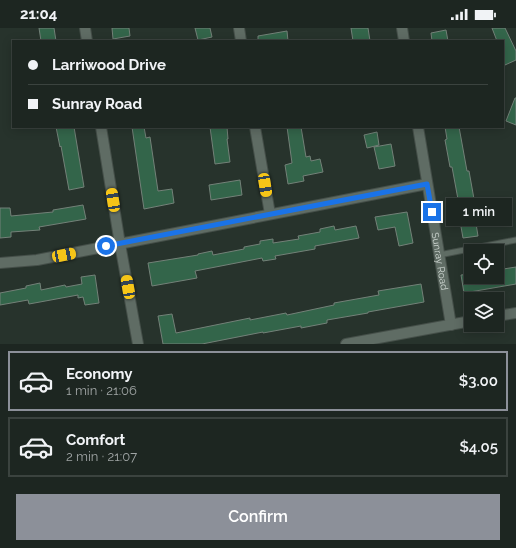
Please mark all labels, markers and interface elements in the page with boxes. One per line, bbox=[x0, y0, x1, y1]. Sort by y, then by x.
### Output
text: 21:04 bbox=[20, 5, 57, 23]
text: Larriwood Drive bbox=[52, 56, 166, 74]
text: Sunray Road bbox=[52, 95, 142, 113]
car bbox=[257, 172, 273, 198]
car bbox=[105, 187, 121, 213]
callout: 1 min bbox=[446, 198, 512, 226]
route end bbox=[423, 203, 441, 221]
text: 1 min bbox=[463, 204, 495, 219]
street label: Sunray Road bbox=[430, 231, 451, 291]
route start bbox=[97, 237, 115, 255]
map controls bbox=[464, 244, 504, 332]
button: locate bbox=[464, 244, 504, 284]
car bbox=[51, 247, 77, 263]
car bbox=[120, 274, 136, 300]
button: layers bbox=[464, 292, 504, 332]
icon: car bbox=[18, 363, 54, 399]
text: Economy bbox=[66, 365, 133, 383]
text: $3.00 bbox=[459, 372, 498, 390]
text: 1 min · 21:06 bbox=[66, 383, 137, 398]
icon: car bbox=[18, 429, 54, 465]
text: Comfort bbox=[66, 431, 125, 449]
text: $4.05 bbox=[459, 438, 498, 456]
text: 2 min · 21:07 bbox=[66, 449, 137, 464]
button: Confirm bbox=[16, 494, 500, 540]

